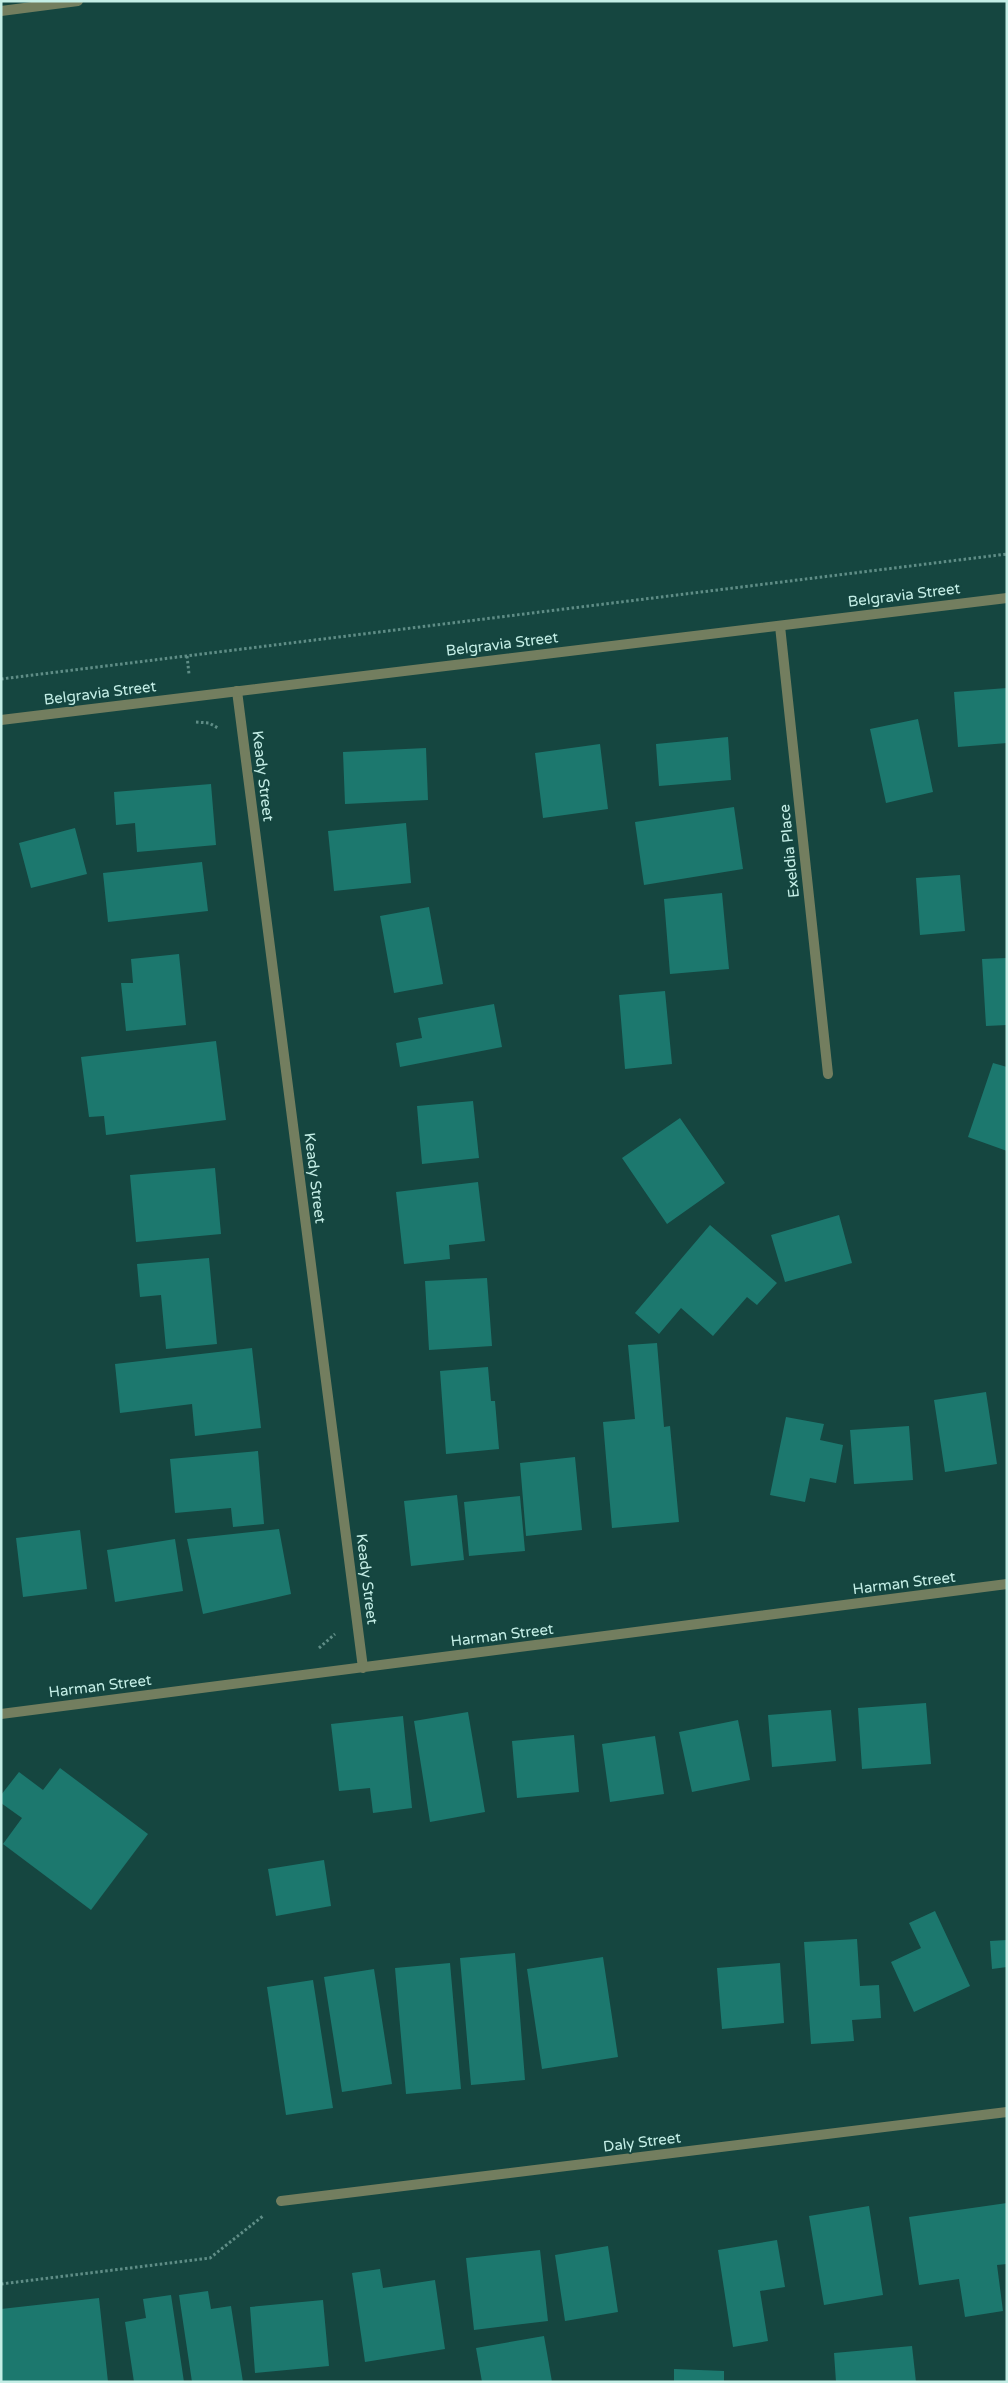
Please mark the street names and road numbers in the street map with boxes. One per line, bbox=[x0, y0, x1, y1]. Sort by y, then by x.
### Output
street label: Belgravia Street bbox=[847, 579, 961, 611]
street label: Belgravia Street bbox=[445, 628, 559, 660]
street label: Belgravia Street bbox=[43, 677, 157, 709]
street label: Keady Street bbox=[249, 730, 278, 823]
street label: Exeldia Place bbox=[775, 803, 803, 899]
street label: Keady Street bbox=[301, 1132, 330, 1225]
street label: Keady Street bbox=[353, 1533, 382, 1626]
street label: Harman Street bbox=[851, 1568, 957, 1598]
street label: Harman Street bbox=[449, 1620, 555, 1650]
street label: Harman Street bbox=[47, 1671, 153, 1701]
street label: Daly Street bbox=[602, 2128, 682, 2156]

